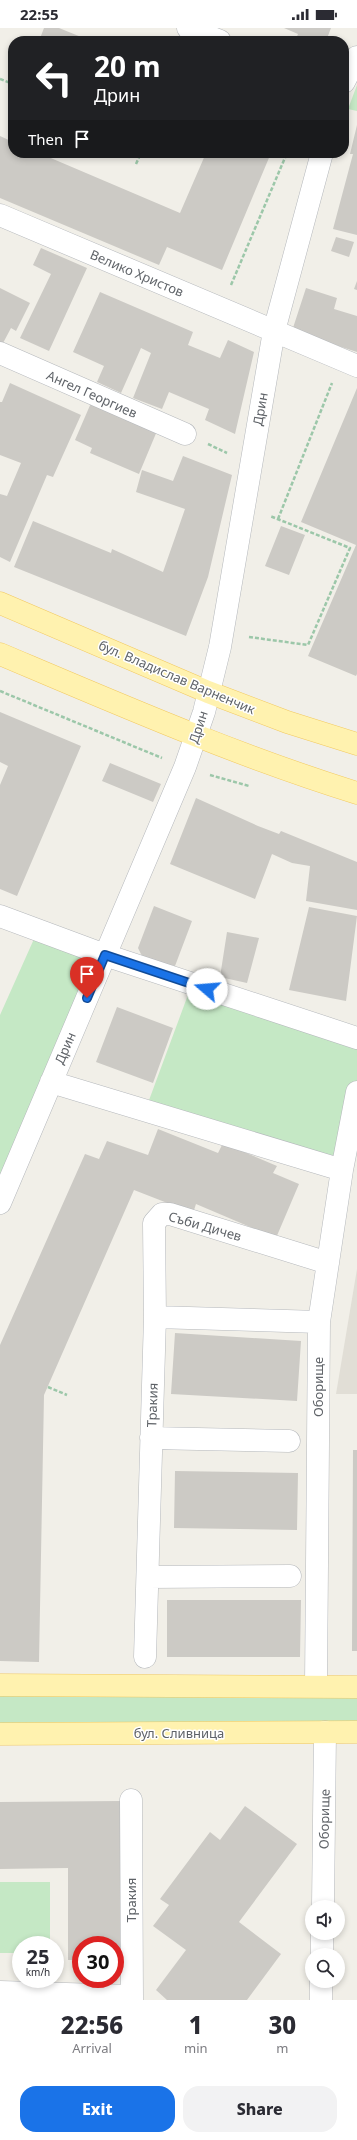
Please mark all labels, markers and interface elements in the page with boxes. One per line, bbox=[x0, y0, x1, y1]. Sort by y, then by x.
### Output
text: 22:55 bbox=[20, 4, 59, 24]
text: 20 m bbox=[94, 47, 161, 85]
icon: left bbox=[28, 52, 80, 104]
text: Дрин bbox=[94, 83, 140, 107]
icon: arrive bbox=[71, 128, 93, 150]
text: Then bbox=[28, 129, 63, 149]
street label: Велико Христов bbox=[87, 245, 187, 301]
street label: Ангел Георгиев bbox=[44, 366, 140, 422]
street label: Дрин bbox=[248, 391, 272, 427]
street label: бул. Владислав Варненчик bbox=[96, 636, 258, 718]
street label: Дрин bbox=[184, 708, 212, 746]
pin bbox=[70, 957, 104, 998]
icon: arrive bbox=[76, 963, 98, 985]
position arrow bbox=[186, 968, 228, 1010]
street label: Дрин bbox=[50, 1029, 80, 1067]
street label: Съби Дичев bbox=[166, 1207, 244, 1245]
street label: Оборище bbox=[309, 1357, 327, 1417]
street label: Тракия bbox=[142, 1382, 162, 1428]
street label: бул. Сливница bbox=[134, 1724, 224, 1742]
street label: Оборище bbox=[314, 1789, 334, 1849]
street label: Тракия bbox=[122, 1878, 140, 1922]
map controls bbox=[305, 1900, 345, 1988]
button: sound bbox=[305, 1900, 345, 1940]
speed limit sign: 30 bbox=[72, 1936, 124, 1988]
text: 25 bbox=[27, 1943, 49, 1970]
button: search bbox=[305, 1948, 345, 1988]
text: km/h bbox=[26, 1965, 50, 1979]
text: 22:56 bbox=[61, 2008, 123, 2041]
text: 1 bbox=[189, 2008, 203, 2041]
text: 30 bbox=[268, 2008, 296, 2041]
text: Arrival bbox=[72, 2039, 112, 2057]
text: min bbox=[184, 2039, 208, 2057]
text: m bbox=[276, 2039, 288, 2057]
button: Exit bbox=[20, 2086, 175, 2132]
button: Share bbox=[183, 2086, 337, 2132]

